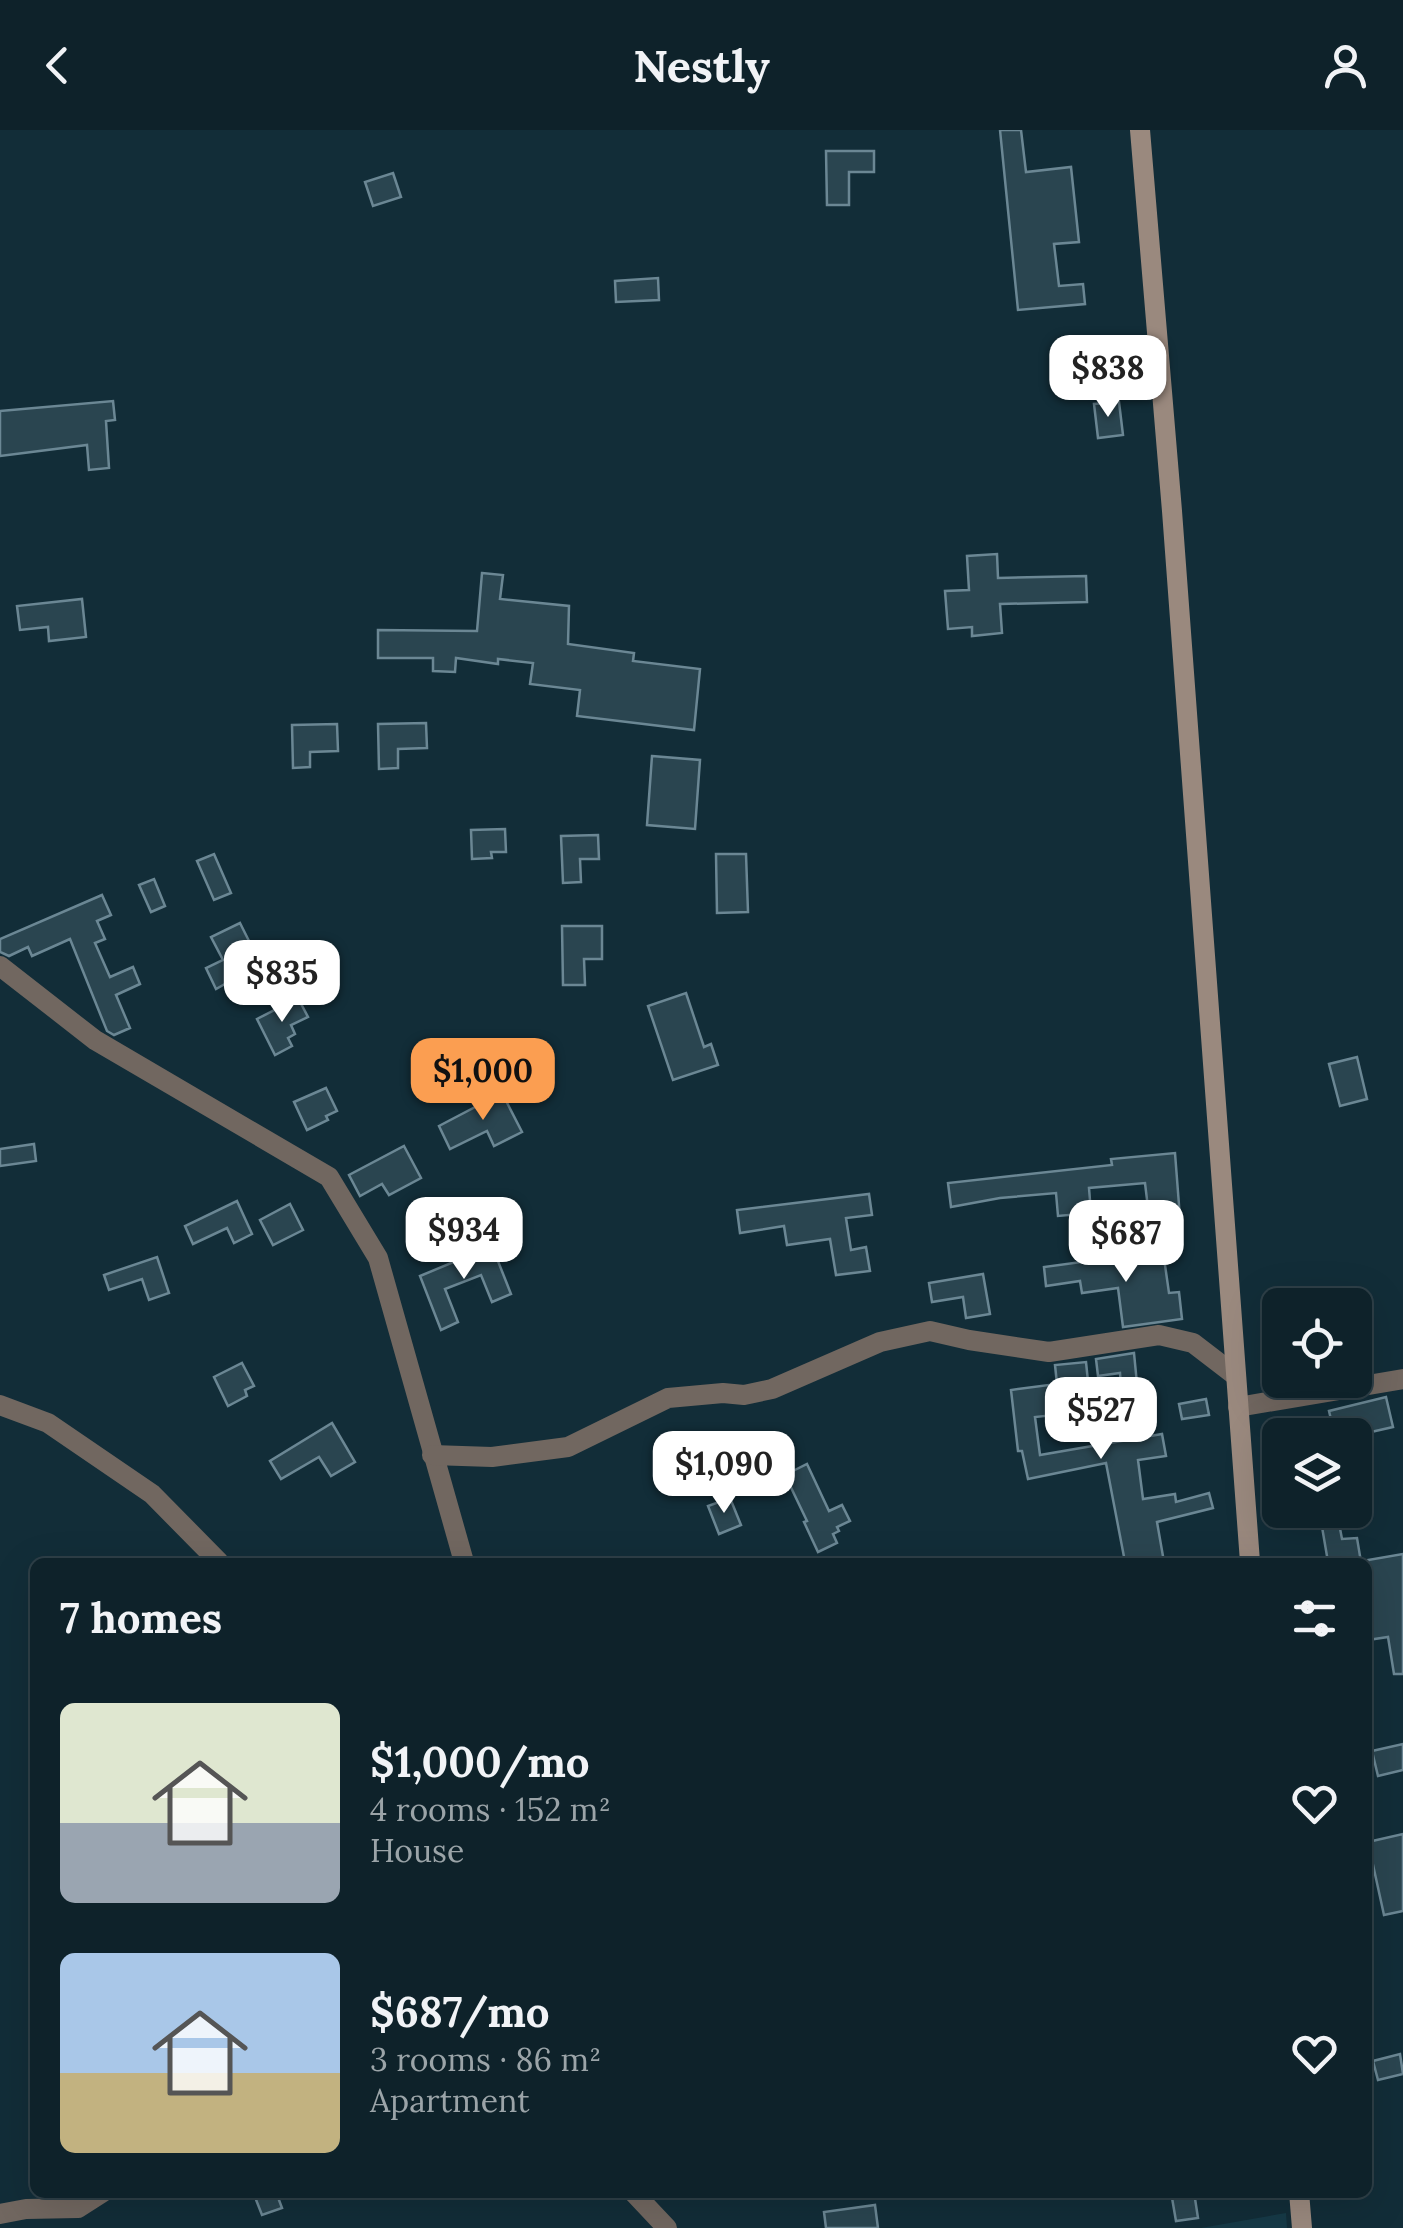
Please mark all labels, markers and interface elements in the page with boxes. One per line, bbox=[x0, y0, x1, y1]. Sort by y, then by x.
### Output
text: Nestly bbox=[633, 37, 770, 94]
icon: back bbox=[30, 38, 85, 93]
icon: person bbox=[1318, 38, 1373, 93]
pin: $838 bbox=[1049, 335, 1167, 420]
text: $838 bbox=[1071, 347, 1145, 388]
pin: $835 bbox=[223, 940, 341, 1025]
text: $835 bbox=[246, 952, 318, 993]
pin: $1,000 bbox=[402, 1038, 564, 1123]
text: $1,000 bbox=[433, 1050, 533, 1091]
pin: $934 bbox=[405, 1197, 523, 1282]
pin: $687 bbox=[1067, 1200, 1185, 1285]
text: $934 bbox=[428, 1209, 500, 1250]
text: $687 bbox=[1091, 1212, 1161, 1253]
map controls bbox=[1262, 1288, 1372, 1528]
button: locate bbox=[1262, 1288, 1372, 1398]
pin: $527 bbox=[1042, 1377, 1160, 1462]
text: $527 bbox=[1067, 1389, 1135, 1430]
button: layers bbox=[1262, 1418, 1372, 1528]
pin: $1,090 bbox=[643, 1431, 805, 1516]
text: $1,090 bbox=[675, 1443, 773, 1484]
text: 7 homes bbox=[60, 1591, 222, 1645]
icon: filters bbox=[1287, 1591, 1342, 1646]
text: $1,000/mo bbox=[370, 1735, 590, 1789]
icon: home bbox=[140, 1743, 260, 1863]
icon: heart bbox=[1287, 1776, 1342, 1831]
text: 4 rooms · 152 m² bbox=[370, 1789, 611, 1830]
text: House bbox=[370, 1830, 464, 1871]
text: $687/mo bbox=[370, 1985, 550, 2039]
icon: home bbox=[140, 1993, 260, 2113]
icon: heart bbox=[1287, 2026, 1342, 2081]
text: 3 rooms · 86 m² bbox=[370, 2039, 601, 2080]
text: Apartment bbox=[370, 2080, 530, 2121]

